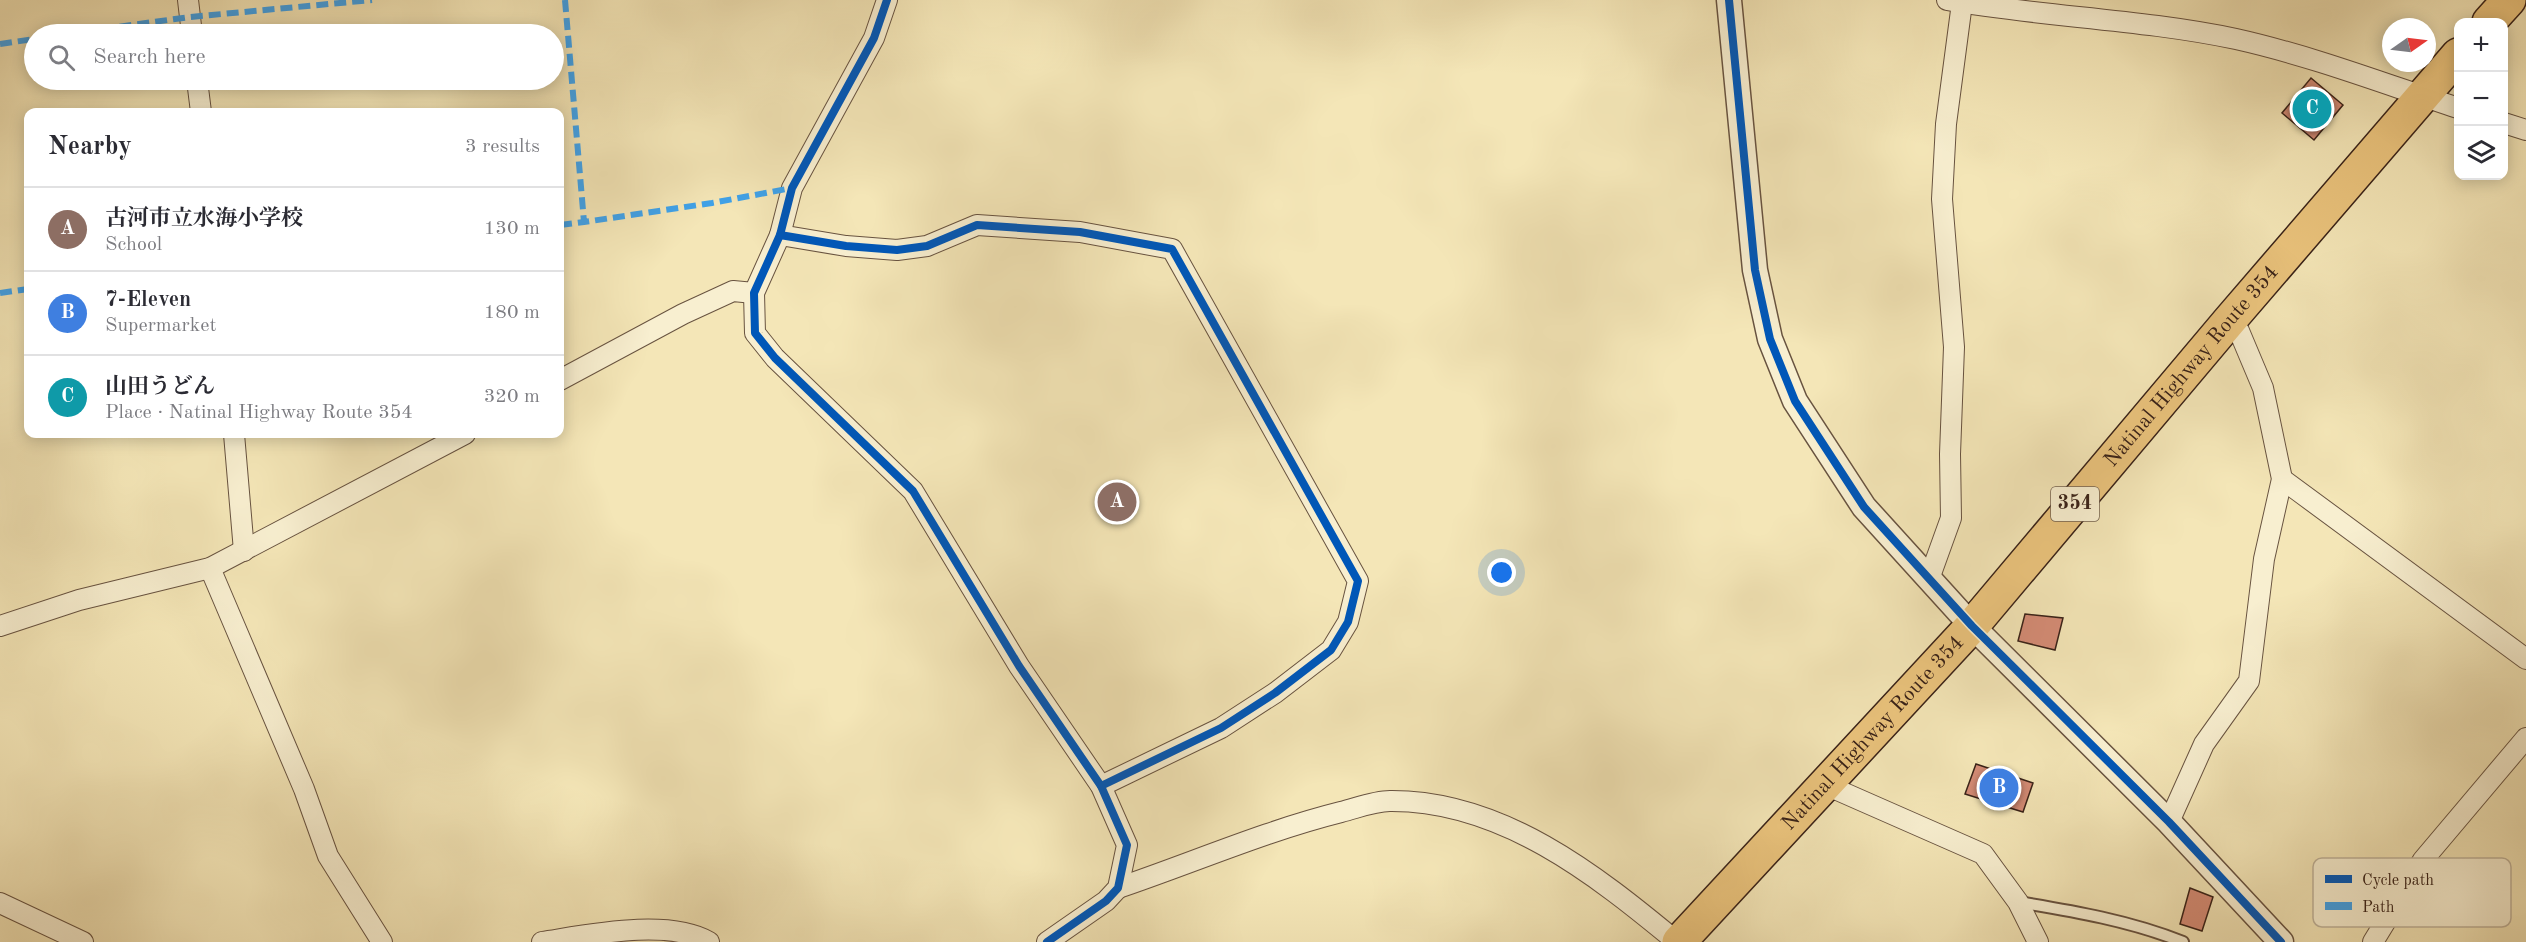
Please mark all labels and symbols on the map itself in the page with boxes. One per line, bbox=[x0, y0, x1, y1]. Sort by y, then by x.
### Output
north arrow bbox=[2382, 18, 2436, 72]
pin: C bbox=[2292, 86, 2332, 132]
street label: Natinal Highway Route 354 bbox=[2100, 261, 2282, 471]
pin: A bbox=[1098, 480, 1136, 524]
road number: 354 bbox=[2051, 487, 2099, 521]
your location bbox=[1487, 558, 1516, 587]
street label: Natinal Highway Route 354 bbox=[1778, 632, 1968, 834]
pin: B bbox=[1980, 766, 2018, 810]
legend bbox=[2313, 858, 2511, 927]
text: Cycle path bbox=[2362, 873, 2434, 889]
text: Path bbox=[2362, 900, 2395, 916]

